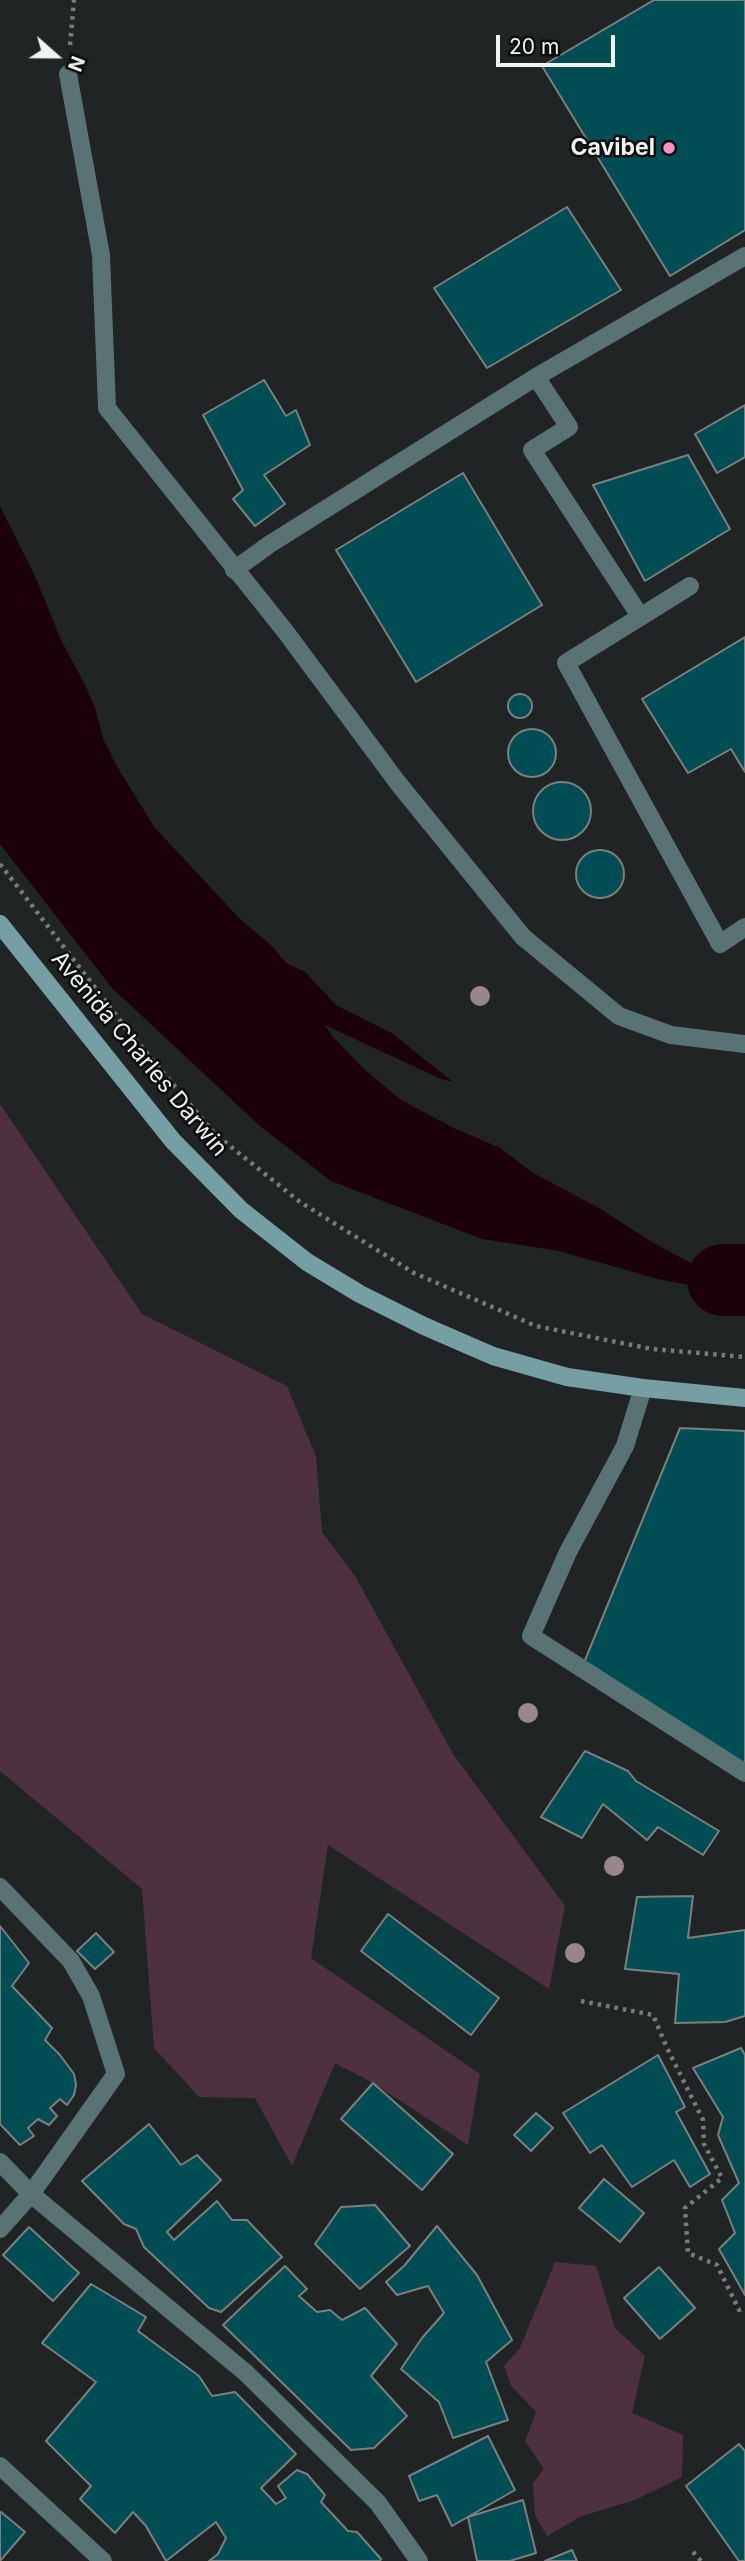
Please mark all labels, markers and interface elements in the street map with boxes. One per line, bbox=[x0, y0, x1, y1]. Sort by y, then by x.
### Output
north arrow bbox=[21, 21, 91, 91]
scale bar bbox=[500, 21, 619, 65]
text: 20 m bbox=[509, 34, 559, 59]
text: N bbox=[63, 53, 89, 75]
place label: Cavibel bbox=[571, 134, 655, 162]
marker: Cavibel bbox=[661, 140, 677, 156]
street label: Avenida Charles Darwin bbox=[45, 946, 233, 1162]

